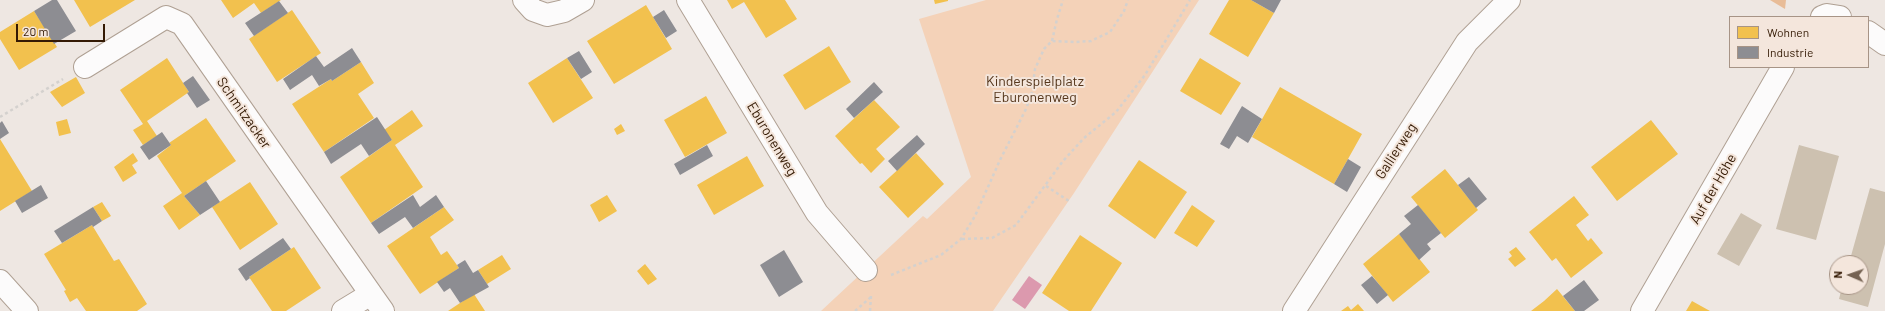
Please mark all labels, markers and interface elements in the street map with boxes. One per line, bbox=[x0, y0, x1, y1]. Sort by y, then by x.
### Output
scale bar bbox=[18, 16, 107, 42]
legend bbox=[1729, 16, 1869, 68]
text: 20 m bbox=[23, 24, 49, 38]
text: Wohnen bbox=[1767, 25, 1809, 39]
text: Industrie bbox=[1767, 45, 1813, 59]
park label: Kinderspielplatz Eburonenweg bbox=[986, 73, 1084, 106]
street label: Schmitzacker bbox=[213, 74, 275, 152]
street label: Eburonenweg bbox=[743, 99, 801, 179]
street label: Gallierweg bbox=[1372, 120, 1420, 182]
street label: Auf der Höhe bbox=[1686, 151, 1740, 227]
north arrow bbox=[1829, 255, 1869, 295]
text: N bbox=[1831, 271, 1844, 278]

